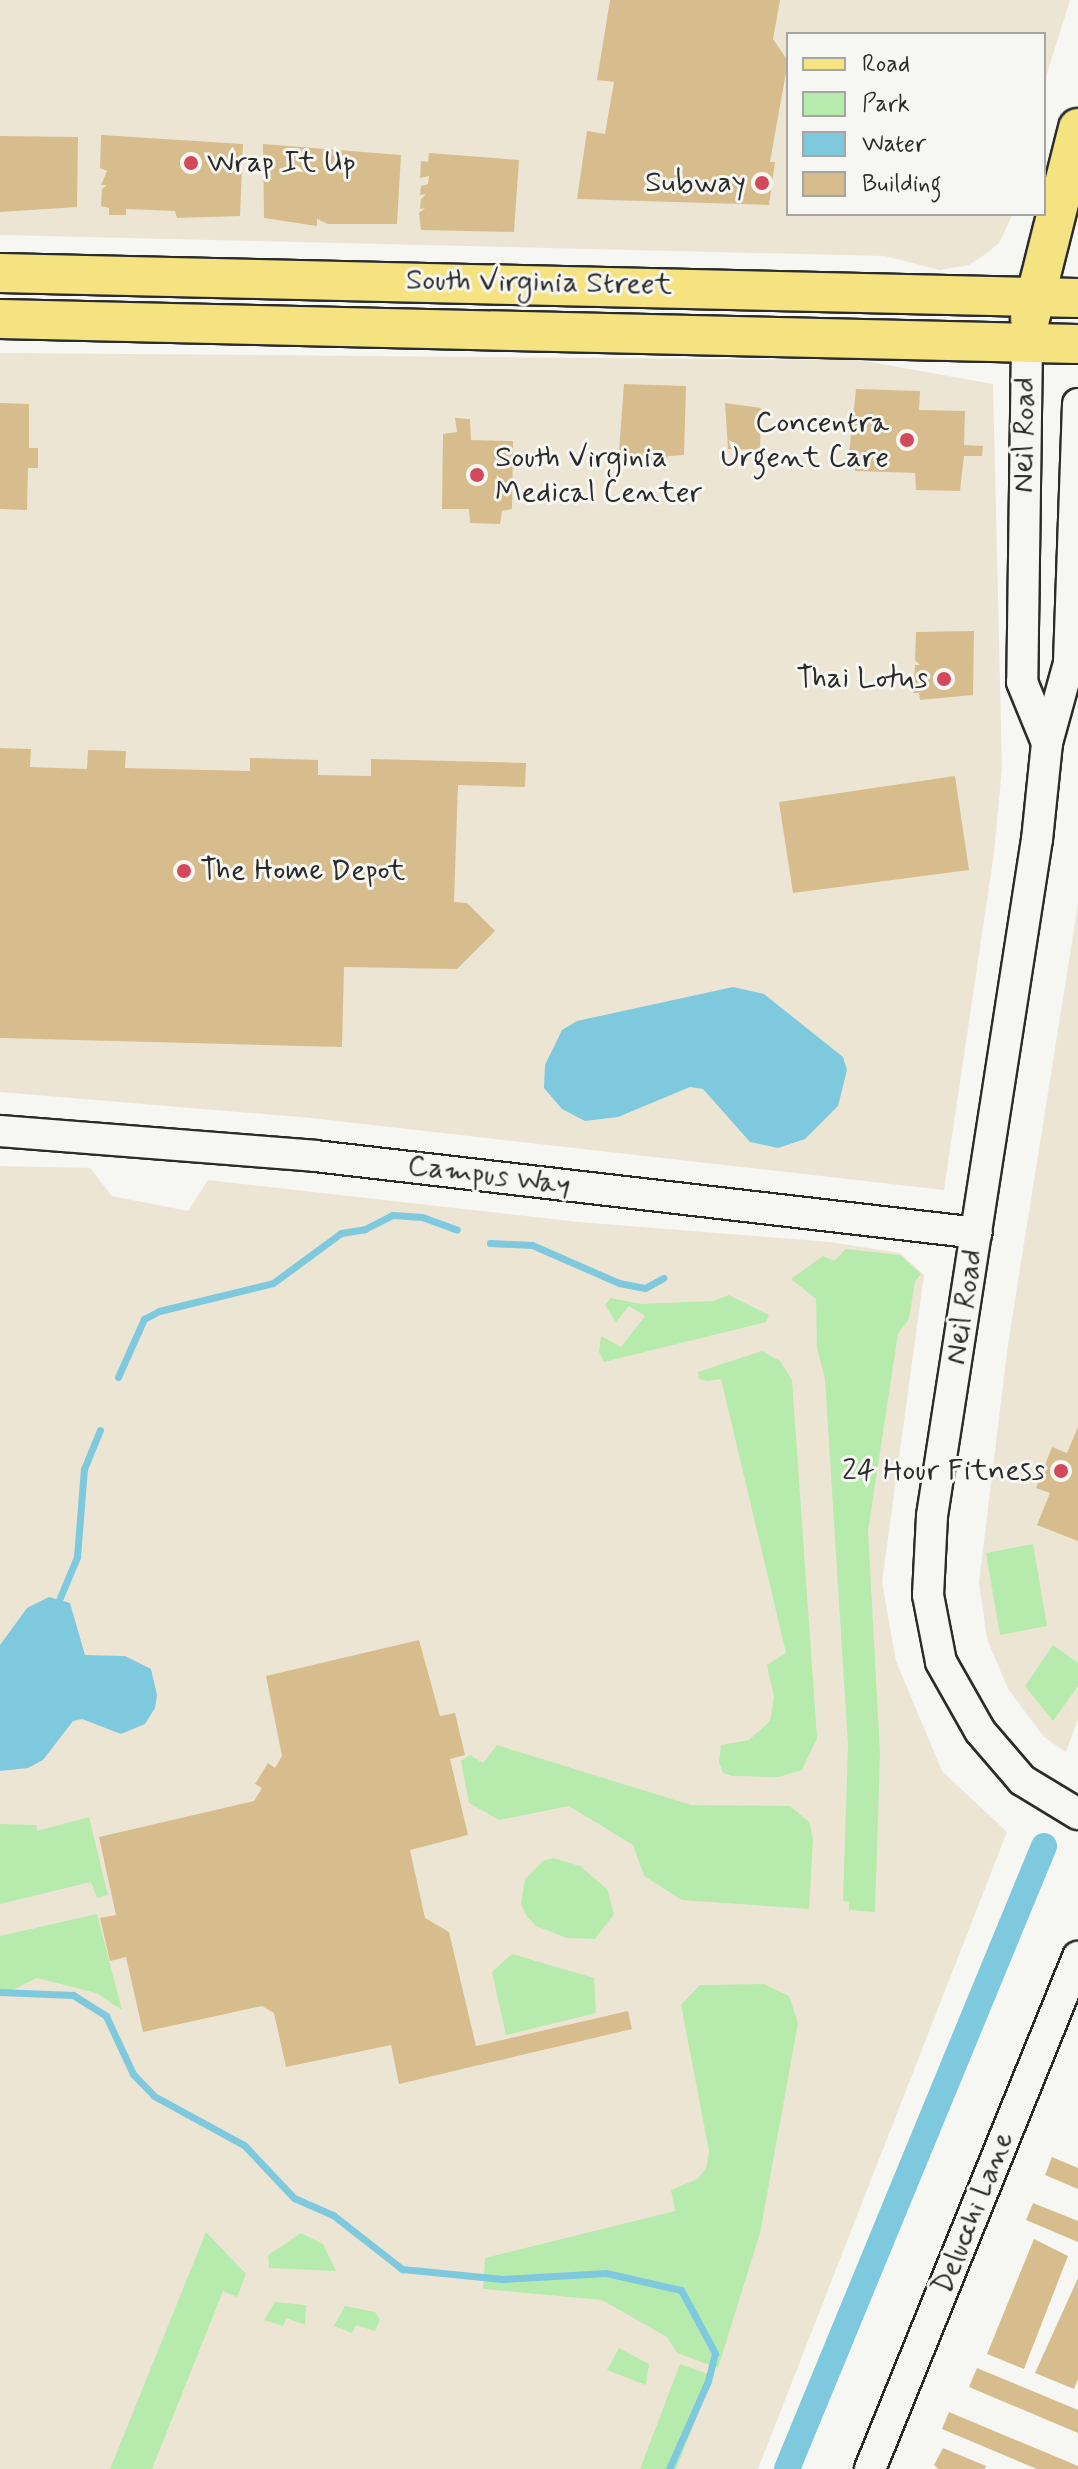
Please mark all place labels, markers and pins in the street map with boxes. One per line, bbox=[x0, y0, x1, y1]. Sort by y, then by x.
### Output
place label: Wrap It Up bbox=[207, 145, 354, 181]
marker: Wrap It Up bbox=[182, 154, 200, 172]
place label: Subway bbox=[645, 165, 746, 201]
marker: Subway bbox=[753, 174, 771, 192]
place label: Concentra Urgent Care bbox=[718, 405, 889, 476]
marker: Concentra Urgent Care bbox=[896, 429, 918, 451]
place label: South Virginia Medical Center bbox=[495, 440, 697, 510]
marker: South Virginia Medical Center bbox=[466, 464, 488, 486]
place label: Thai Lotus bbox=[795, 661, 928, 697]
marker: Thai Lotus bbox=[935, 670, 953, 688]
place label: The Home Depot bbox=[200, 853, 408, 889]
marker: The Home Depot bbox=[175, 862, 193, 880]
place label: 24 Hour Fitness bbox=[842, 1453, 1045, 1489]
marker: 24 Hour Fitness bbox=[1052, 1462, 1070, 1480]

